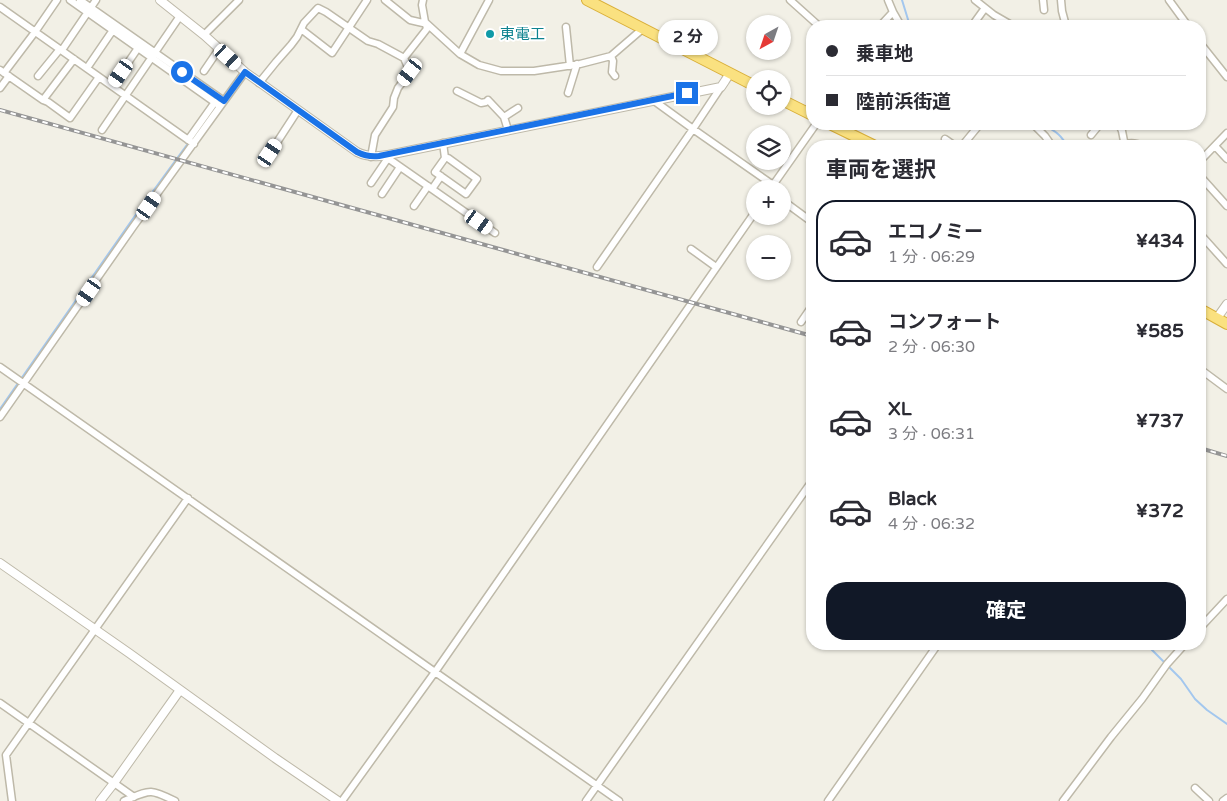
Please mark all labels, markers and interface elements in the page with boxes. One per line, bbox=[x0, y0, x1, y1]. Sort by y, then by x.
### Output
north arrow bbox=[746, 15, 791, 60]
map controls bbox=[746, 15, 791, 280]
callout: 2 分 bbox=[657, 21, 717, 56]
place label: 東電工 bbox=[500, 25, 545, 43]
text: 2 分 bbox=[673, 27, 703, 47]
marker: 東電工 bbox=[484, 28, 496, 40]
car bbox=[211, 41, 244, 73]
text: 乗車地 bbox=[856, 43, 913, 65]
car bbox=[106, 56, 135, 90]
car bbox=[394, 56, 425, 88]
route start bbox=[171, 61, 193, 83]
button: locate bbox=[746, 70, 791, 115]
route end bbox=[676, 82, 698, 104]
text: 陸前浜街道 bbox=[856, 91, 951, 113]
button: layers bbox=[746, 125, 791, 170]
car bbox=[255, 136, 284, 170]
text: 車両を選択 bbox=[826, 157, 936, 183]
button: + bbox=[746, 180, 791, 225]
car bbox=[134, 189, 163, 223]
car bbox=[462, 207, 495, 237]
icon: car bbox=[828, 219, 873, 264]
text: エコノミー bbox=[888, 221, 983, 243]
text: ¥434 bbox=[1136, 230, 1184, 252]
button: − bbox=[746, 235, 791, 280]
text: 1 分 · 06:29 bbox=[888, 247, 975, 267]
car bbox=[74, 275, 103, 309]
icon: car bbox=[828, 309, 873, 354]
text: コンフォート bbox=[888, 311, 1001, 333]
text: ¥585 bbox=[1136, 320, 1184, 342]
text: 2 分 · 06:30 bbox=[888, 337, 975, 357]
text: XL bbox=[888, 398, 912, 420]
icon: car bbox=[828, 399, 873, 444]
text: ¥737 bbox=[1136, 410, 1184, 432]
text: 3 分 · 06:31 bbox=[888, 424, 975, 444]
text: Black bbox=[888, 488, 937, 510]
icon: car bbox=[828, 489, 873, 534]
text: ¥372 bbox=[1136, 500, 1184, 522]
text: 4 分 · 06:32 bbox=[888, 514, 975, 534]
button: 確定 bbox=[826, 582, 1186, 640]

